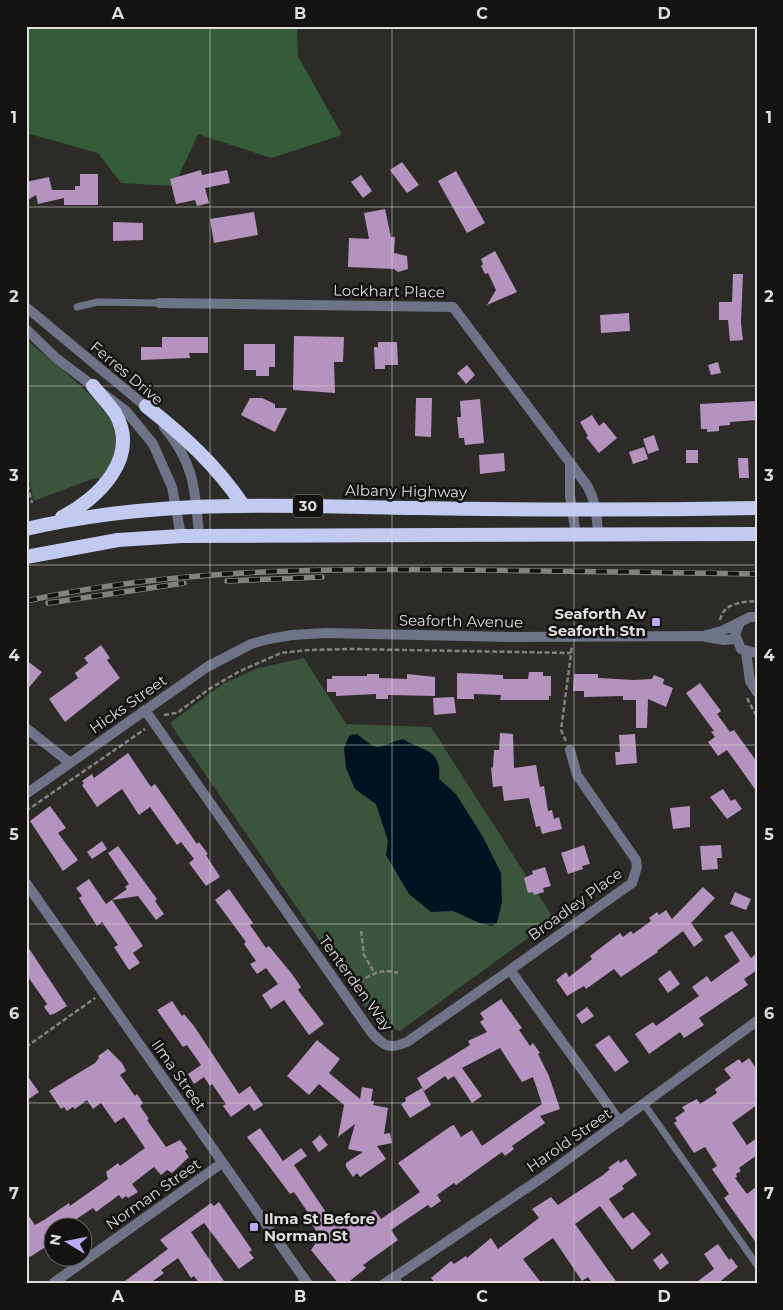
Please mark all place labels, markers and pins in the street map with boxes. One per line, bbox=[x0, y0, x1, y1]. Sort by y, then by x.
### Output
place label: Seaforth Av Seaforth Stn bbox=[548, 604, 647, 640]
marker: Seaforth Av Seaforth Stn bbox=[650, 616, 662, 628]
place label: Ilma St Before Norman St bbox=[264, 1209, 375, 1245]
marker: Ilma St Before Norman St bbox=[248, 1221, 260, 1233]

